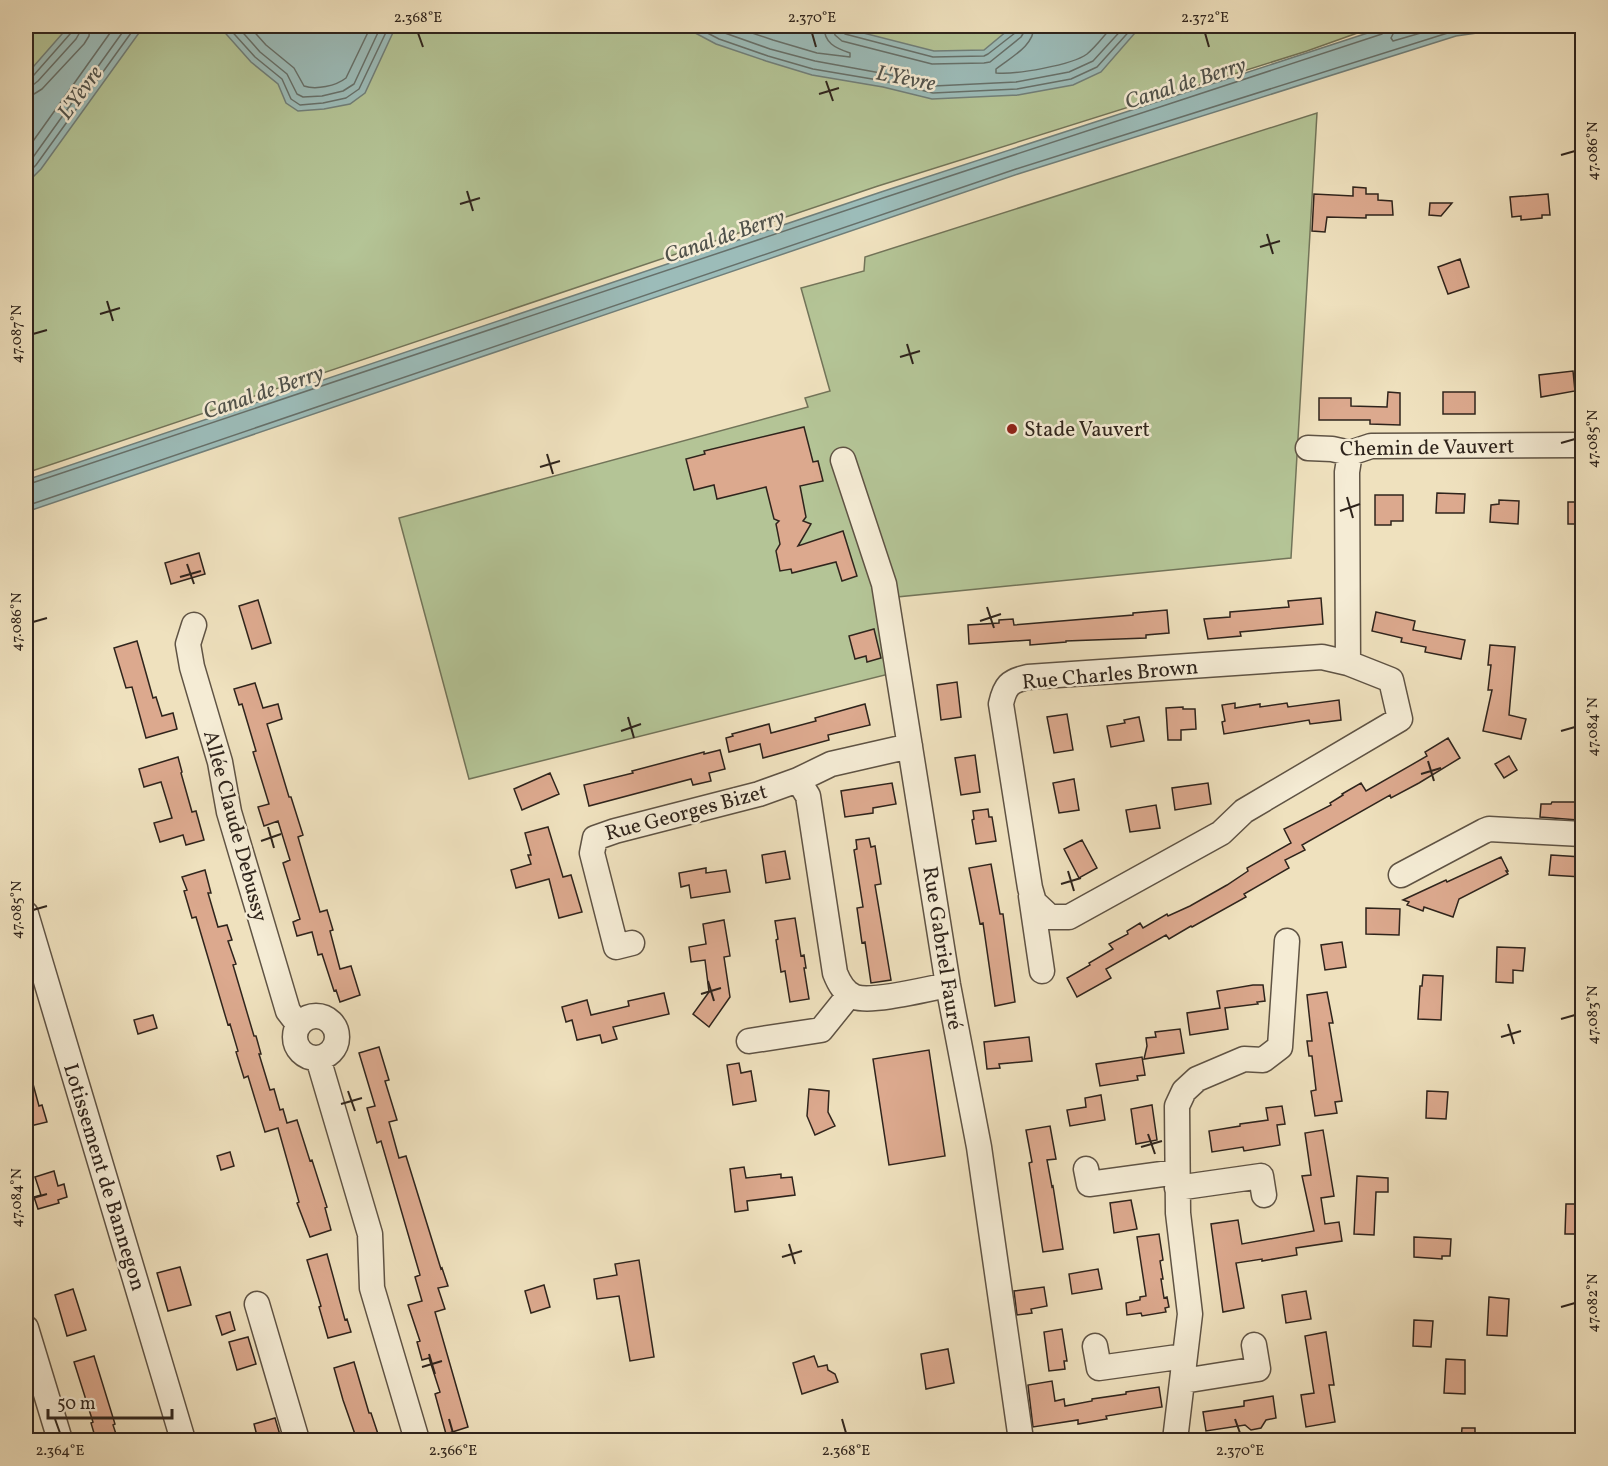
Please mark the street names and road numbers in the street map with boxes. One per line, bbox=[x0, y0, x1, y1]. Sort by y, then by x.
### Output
street label: Chemin de Vauvert bbox=[1340, 432, 1514, 465]
street label: Rue Charles Brown bbox=[1021, 653, 1200, 698]
street label: Allée Claude Debussy bbox=[195, 727, 274, 926]
street label: Rue Georges Bizet bbox=[602, 778, 771, 849]
street label: Rue Gabriel Fauré bbox=[914, 864, 969, 1032]
street label: Lotissement de Bannegon bbox=[55, 1060, 152, 1295]

